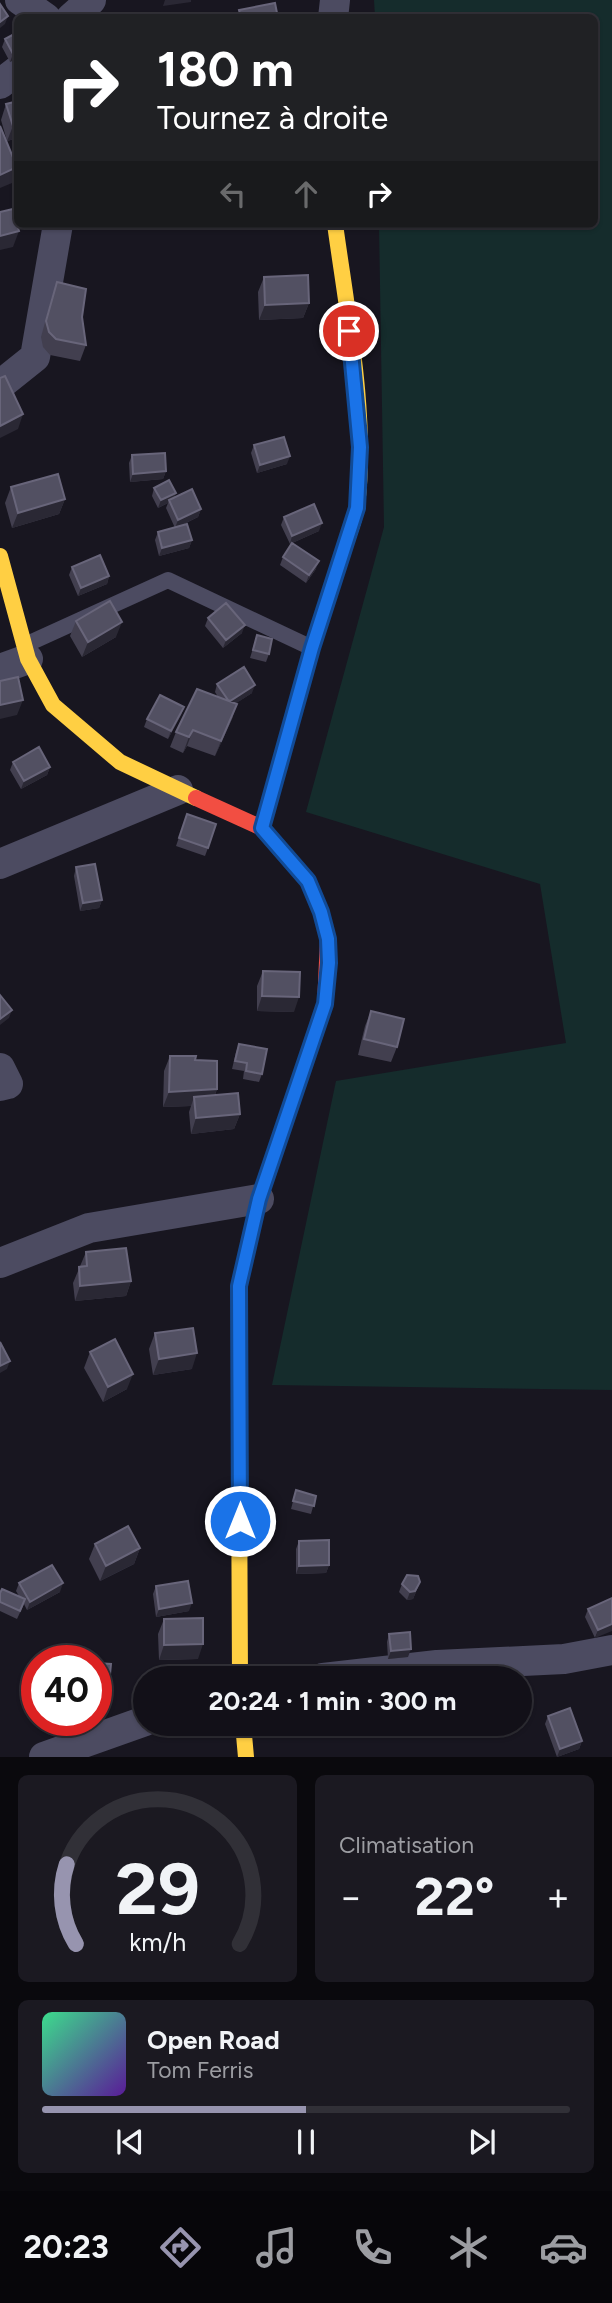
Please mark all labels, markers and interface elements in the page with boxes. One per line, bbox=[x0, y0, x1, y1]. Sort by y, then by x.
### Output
text: 180 m bbox=[157, 39, 294, 98]
icon: right bbox=[42, 42, 133, 133]
text: Tournez à droite bbox=[157, 99, 388, 137]
icon: left bbox=[214, 175, 252, 213]
icon: ahead bbox=[287, 175, 325, 213]
icon: right bbox=[360, 175, 398, 213]
pin bbox=[319, 301, 379, 361]
icon: arrive bbox=[330, 312, 368, 350]
position arrow bbox=[203, 1484, 277, 1558]
speed limit sign: 40 bbox=[21, 1645, 112, 1736]
text: 20:24 · 1 min · 300 m bbox=[209, 1685, 456, 1717]
text: Climatisation bbox=[339, 1831, 474, 1859]
text: 29 bbox=[115, 1846, 200, 1933]
text: 22° bbox=[415, 1866, 494, 1928]
text: − bbox=[339, 1874, 363, 1920]
text: + bbox=[546, 1874, 570, 1920]
text: km/h bbox=[129, 1927, 186, 1957]
text: Open Road bbox=[147, 2024, 280, 2056]
text: Tom Ferris bbox=[147, 2056, 253, 2084]
icon: previous bbox=[111, 2123, 149, 2161]
icon: pause bbox=[287, 2123, 325, 2161]
icon: next bbox=[463, 2123, 501, 2161]
icon: directions bbox=[156, 2223, 205, 2272]
icon: music bbox=[252, 2223, 301, 2272]
icon: phone bbox=[348, 2223, 397, 2272]
icon: climate bbox=[444, 2223, 493, 2272]
icon: car bbox=[539, 2223, 588, 2272]
text: 20:23 bbox=[23, 2228, 109, 2266]

